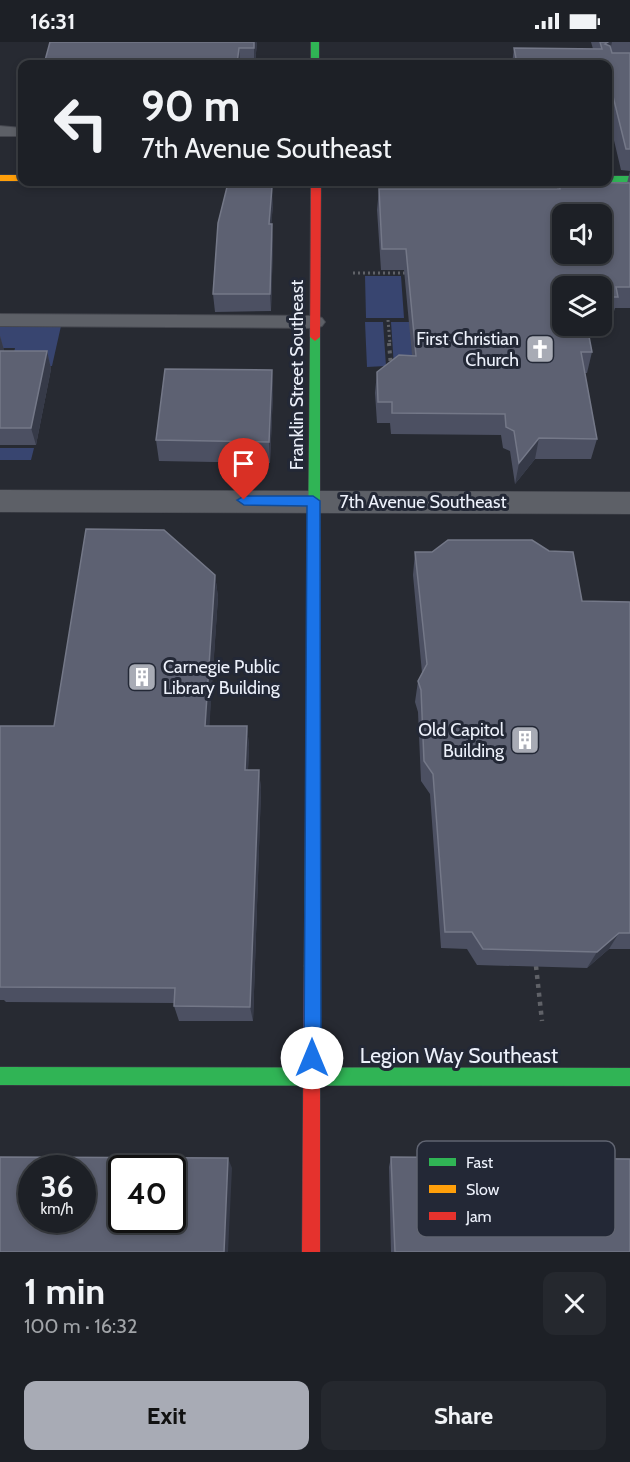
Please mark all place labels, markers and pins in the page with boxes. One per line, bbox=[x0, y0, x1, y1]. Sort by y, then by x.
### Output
place label: First Christian Church bbox=[416, 328, 519, 371]
church icon: First Christian Church bbox=[524, 333, 556, 365]
pin bbox=[218, 438, 269, 500]
place label: Carnegie Public Library Building bbox=[163, 656, 281, 699]
building icon: Carnegie Public Library Building bbox=[126, 661, 158, 693]
place label: Old Capitol Building bbox=[418, 719, 505, 762]
building icon: Old Capitol Building bbox=[509, 724, 541, 756]

